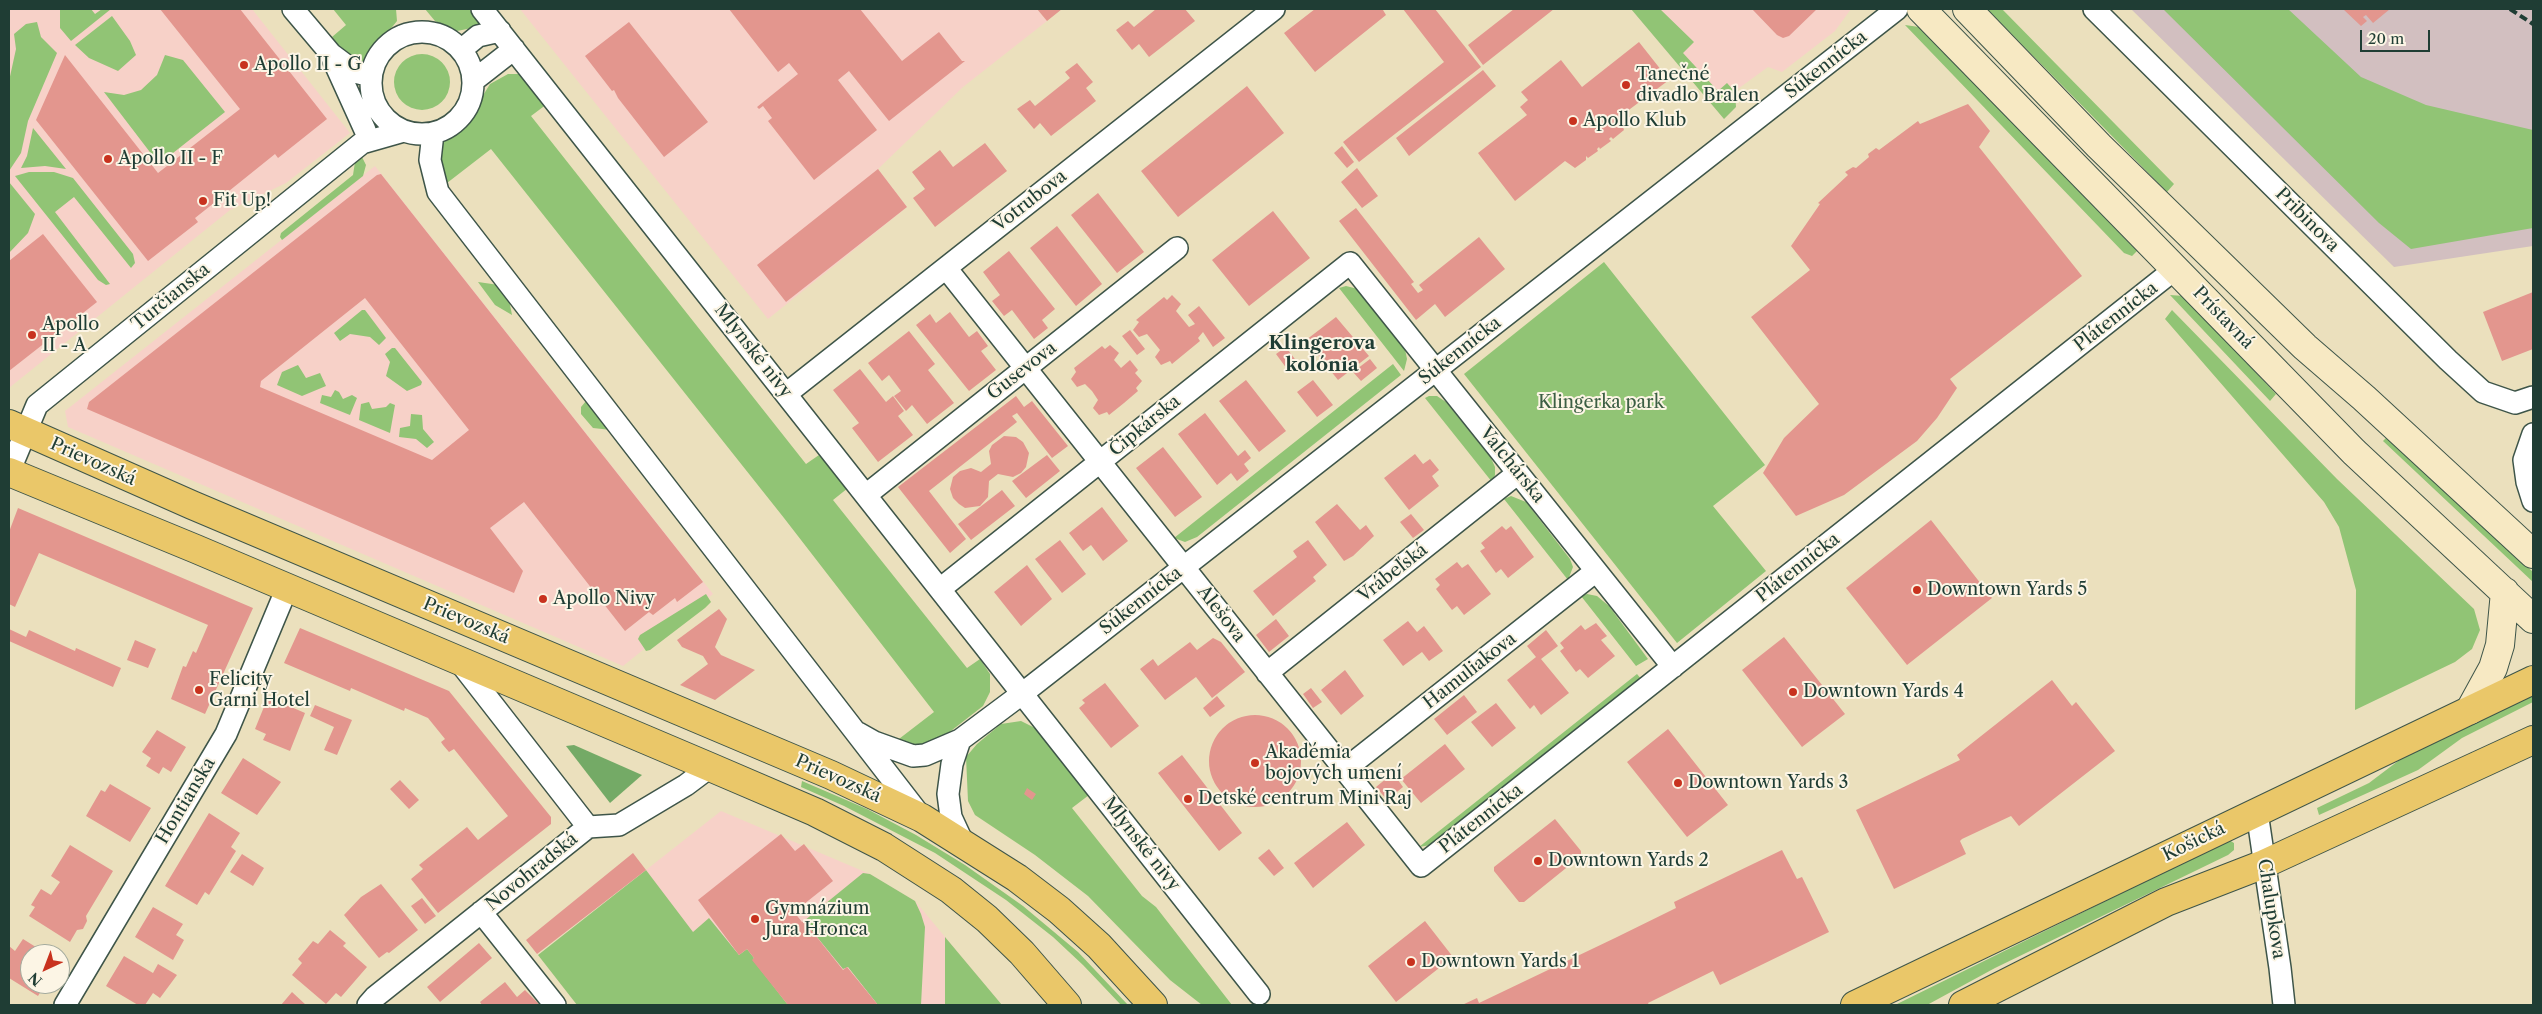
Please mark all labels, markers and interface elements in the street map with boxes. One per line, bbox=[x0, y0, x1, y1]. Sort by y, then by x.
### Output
scale bar bbox=[2362, 20, 2432, 52]
street label: Súkennícka bbox=[1781, 26, 1871, 104]
text: 20 m bbox=[2368, 29, 2404, 48]
place label: Apollo II - G bbox=[254, 54, 362, 76]
marker: Apollo II - G bbox=[238, 59, 250, 71]
place label: Tanečné divadlo Bralen bbox=[1636, 64, 1759, 106]
marker: Tanečné divadlo Bralen bbox=[1620, 79, 1632, 91]
place label: Apollo Klub bbox=[1583, 110, 1686, 132]
marker: Apollo Klub bbox=[1567, 115, 1579, 127]
place label: Apollo II - F bbox=[118, 148, 223, 170]
marker: Apollo II - F bbox=[102, 153, 114, 165]
street label: Votrubova bbox=[989, 166, 1071, 236]
street label: Pribinova bbox=[2270, 183, 2344, 257]
place label: Fit Up! bbox=[213, 190, 271, 212]
marker: Fit Up! bbox=[197, 195, 209, 207]
street label: Turčianska bbox=[127, 259, 215, 335]
street label: Plátennícka bbox=[2070, 278, 2162, 356]
street label: Prístavná bbox=[2188, 282, 2258, 354]
street label: Mlynské nivy bbox=[710, 300, 796, 402]
street label: Súkennícka bbox=[1415, 312, 1505, 390]
place label: Apollo II - A bbox=[42, 314, 99, 356]
marker: Apollo II - A bbox=[26, 329, 38, 341]
district label: Klingerova kolónia bbox=[1269, 333, 1375, 377]
street label: Gusevova bbox=[983, 337, 1061, 405]
street label: Čipkárska bbox=[1105, 391, 1185, 461]
park label: Klingerka park bbox=[1538, 392, 1664, 414]
street label: Valchárska bbox=[1475, 423, 1549, 507]
street label: Prievozská bbox=[47, 434, 139, 490]
street label: Plátennícka bbox=[1752, 529, 1844, 607]
street label: Vrábeľská bbox=[1354, 539, 1432, 607]
street label: Súkennícka bbox=[1096, 562, 1186, 640]
place label: Downtown Yards 5 bbox=[1927, 579, 2087, 601]
street label: Alešova bbox=[1192, 581, 1250, 647]
marker: Downtown Yards 5 bbox=[1911, 584, 1923, 596]
place label: Apollo Nivy bbox=[553, 588, 655, 610]
street label: Prievozská bbox=[420, 593, 512, 649]
marker: Apollo Nivy bbox=[537, 593, 549, 605]
street label: Hamuliakova bbox=[1419, 628, 1521, 714]
place label: Felicity Garni Hotel bbox=[209, 669, 310, 712]
place label: Downtown Yards 4 bbox=[1803, 681, 1964, 703]
marker: Felicity Garni Hotel bbox=[193, 684, 205, 696]
marker: Downtown Yards 4 bbox=[1787, 686, 1799, 698]
place label: Akadémia bojových umení bbox=[1265, 742, 1402, 784]
street label: Prievozská bbox=[792, 751, 884, 807]
street label: Hontianska bbox=[152, 754, 220, 848]
marker: Akadémia bojových umení bbox=[1249, 757, 1261, 769]
place label: Downtown Yards 3 bbox=[1688, 772, 1848, 794]
marker: Downtown Yards 3 bbox=[1672, 777, 1684, 789]
street label: Plátennícka bbox=[1435, 780, 1527, 858]
place label: Detské centrum Mini Raj bbox=[1198, 788, 1412, 810]
street label: Mlynské nivy bbox=[1098, 793, 1184, 895]
marker: Detské centrum Mini Raj bbox=[1182, 793, 1194, 805]
street label: Košická bbox=[2159, 818, 2229, 866]
street label: Novohradská bbox=[482, 828, 582, 916]
place label: Downtown Yards 2 bbox=[1548, 850, 1709, 872]
marker: Downtown Yards 2 bbox=[1532, 855, 1544, 867]
street label: Chalupkova bbox=[2252, 857, 2290, 961]
place label: Gymnázium Jura Hronca bbox=[765, 898, 870, 941]
marker: Gymnázium Jura Hronca bbox=[749, 913, 761, 925]
north arrow bbox=[20, 944, 70, 994]
place label: Downtown Yards 1 bbox=[1421, 951, 1579, 973]
marker: Downtown Yards 1 bbox=[1405, 956, 1417, 968]
text: N bbox=[25, 969, 46, 990]

